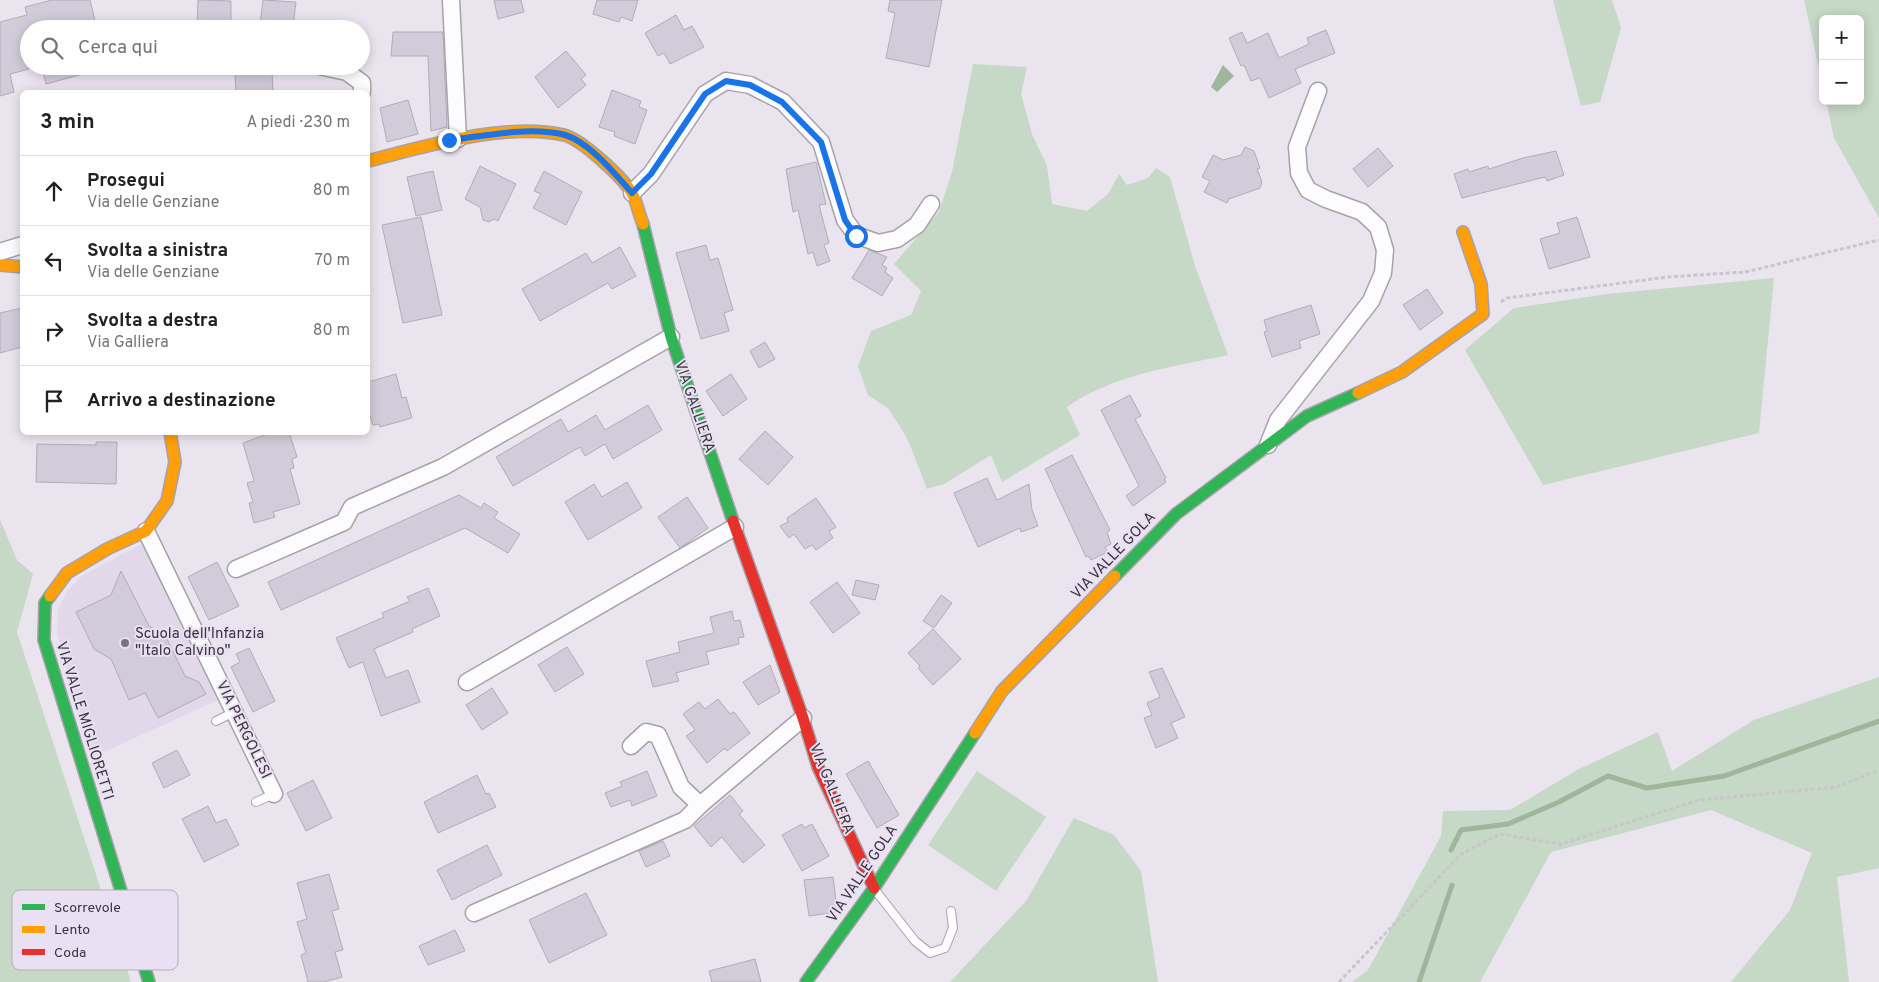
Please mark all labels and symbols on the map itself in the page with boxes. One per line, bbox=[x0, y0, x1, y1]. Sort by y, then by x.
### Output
route end bbox=[438, 129, 461, 152]
route start bbox=[845, 225, 868, 248]
street label: VIA GALLIERA bbox=[669, 358, 719, 456]
street label: VIA VALLE GOLA bbox=[1068, 508, 1160, 604]
place label: Scuola dell'Infanzia "Italo Calvino" bbox=[135, 625, 264, 661]
marker: Scuola dell'Infanzia "Italo Calvino" bbox=[119, 637, 131, 649]
street label: VIA VALLE MIGLIORETTI bbox=[51, 640, 117, 802]
street label: VIA PERGOLESI bbox=[211, 678, 275, 782]
street label: VIA GALLIERA bbox=[804, 741, 858, 837]
street label: VIA VALLE GOLA bbox=[823, 821, 903, 927]
legend bbox=[12, 890, 178, 970]
text: Scorrevole bbox=[54, 900, 121, 917]
text: Lento bbox=[54, 922, 90, 939]
text: Coda bbox=[54, 945, 86, 962]

